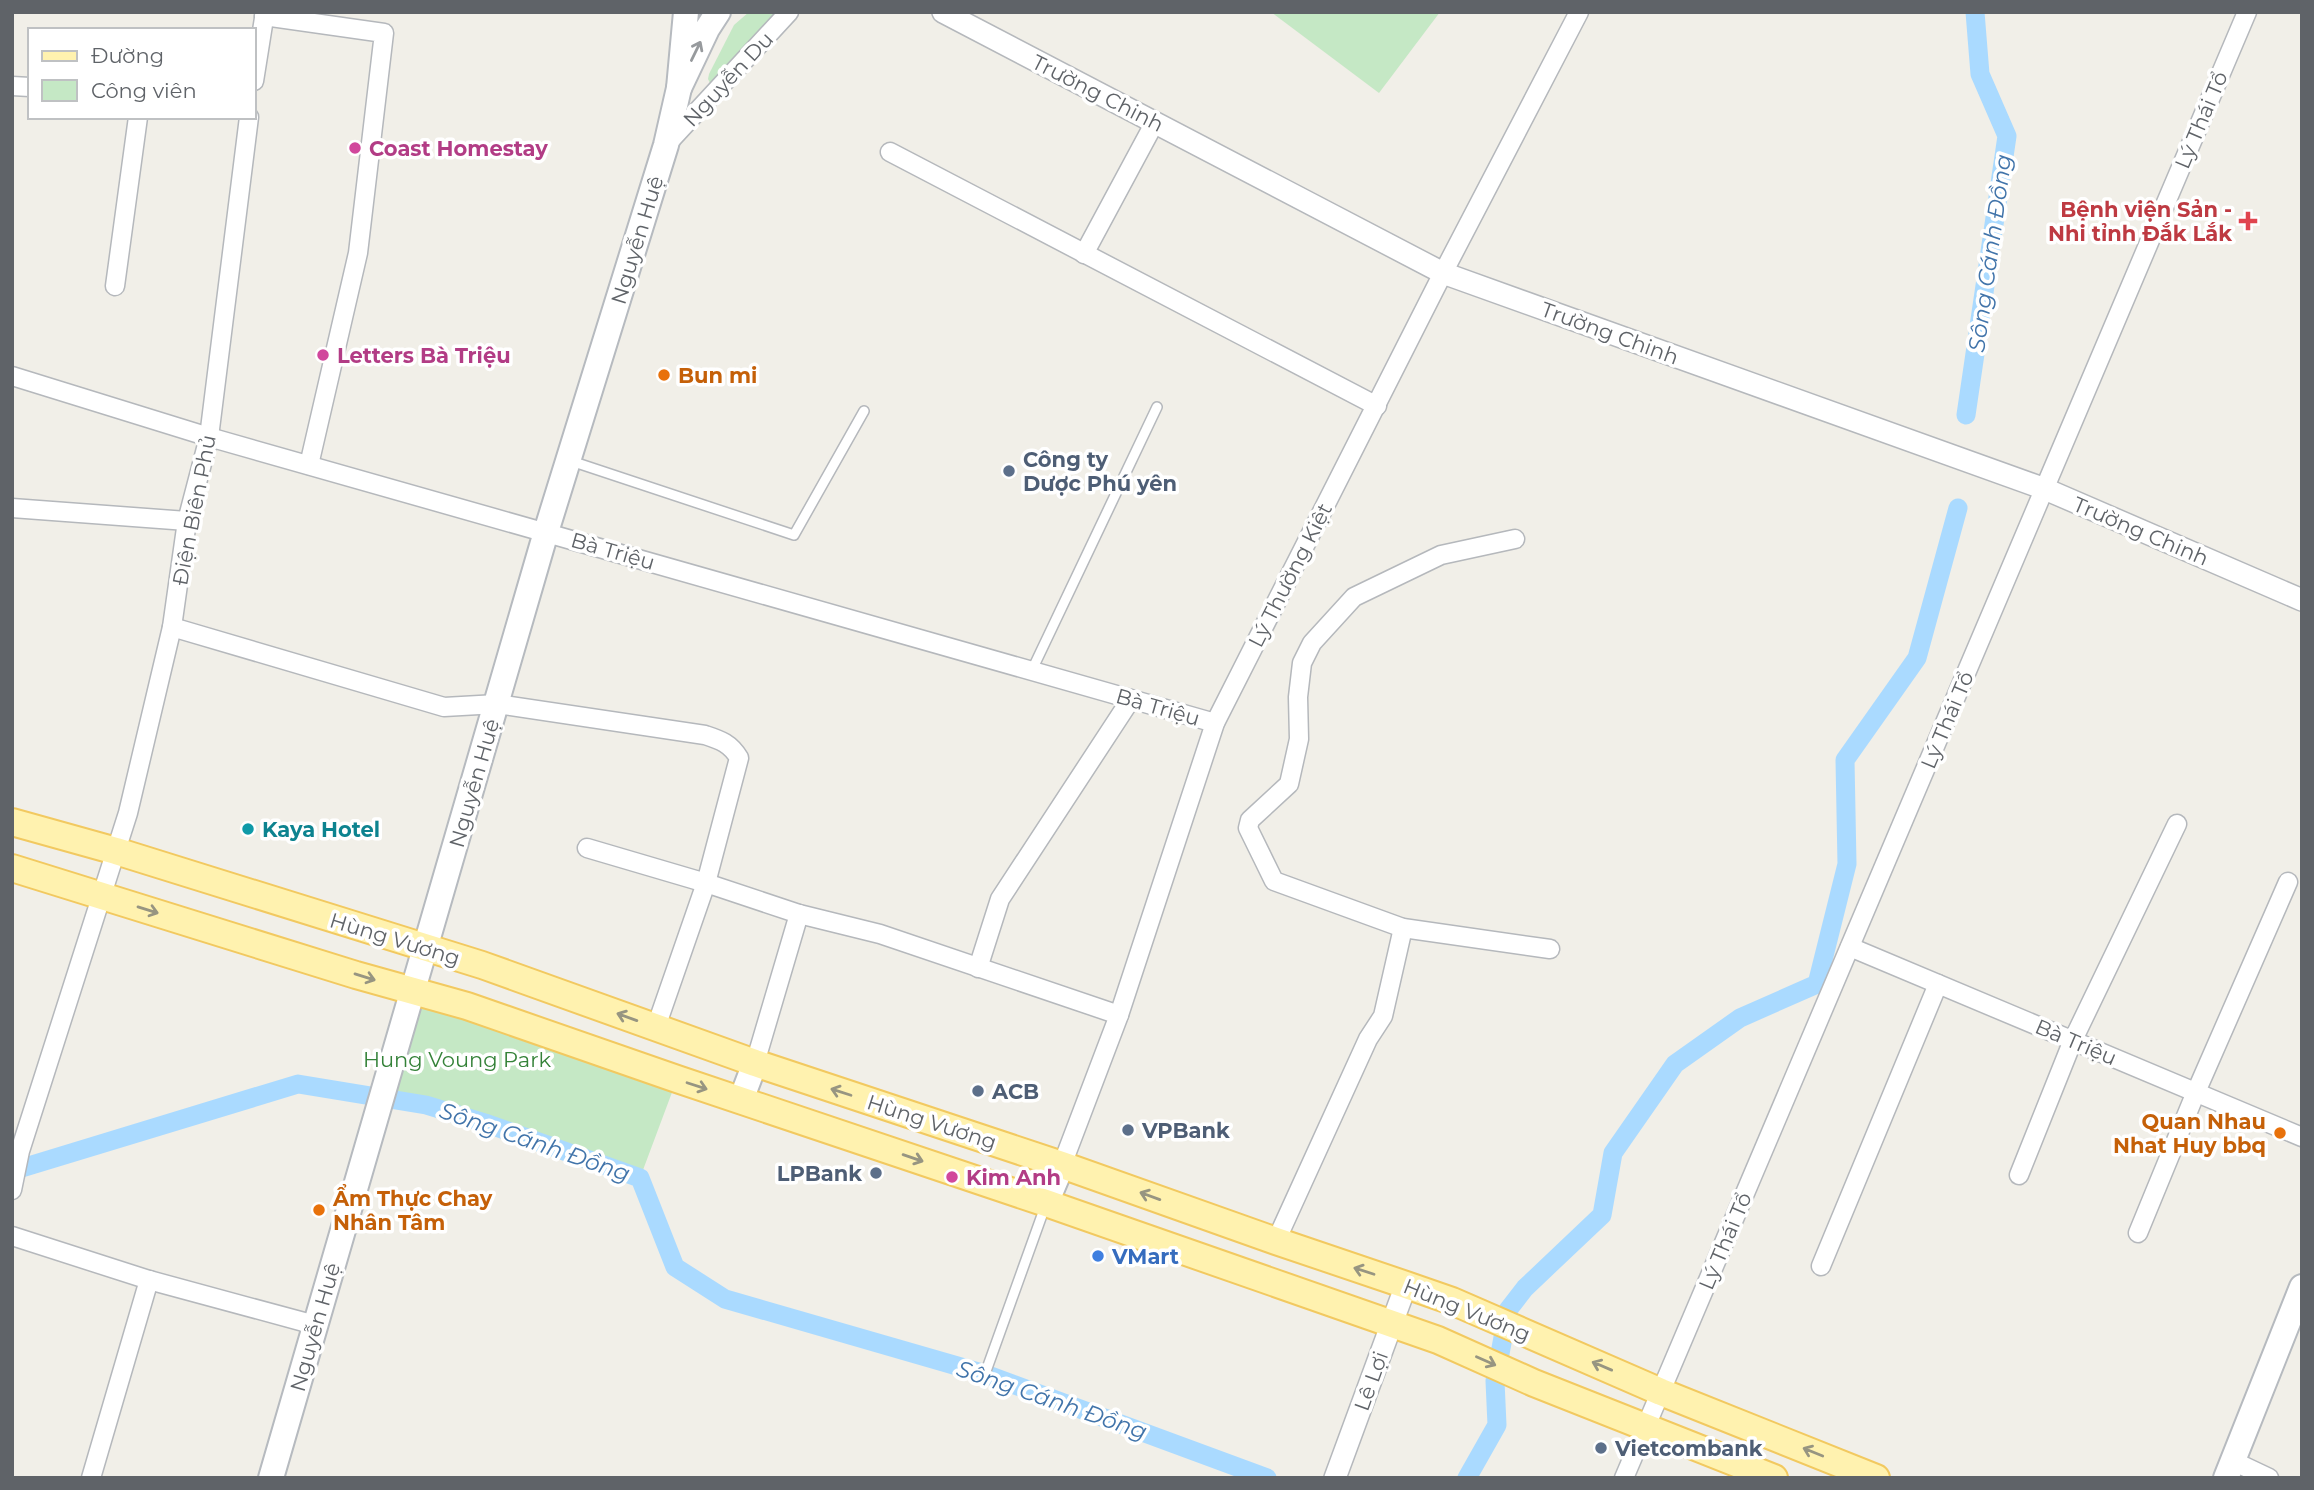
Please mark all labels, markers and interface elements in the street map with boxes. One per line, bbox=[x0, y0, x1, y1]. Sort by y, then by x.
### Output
street label: Nguyễn Du bbox=[678, 26, 778, 132]
legend bbox=[28, 28, 256, 119]
one-way arrow bbox=[690, 41, 704, 62]
text: Đường bbox=[91, 43, 164, 68]
street label: Trường Chinh bbox=[1028, 49, 1168, 137]
street label: Lý Thái Tổ bbox=[2169, 68, 2233, 172]
text: Công viên bbox=[91, 78, 197, 103]
place label: Coast Homestay bbox=[369, 136, 548, 161]
marker: Coast Homestay bbox=[347, 140, 363, 156]
water label: Sông Cánh Đồng bbox=[1962, 152, 2018, 354]
street label: Nguyễn Huệ bbox=[606, 173, 668, 307]
place label: Bệnh viện Sản - Nhi tỉnh Đắk Lắk bbox=[2048, 197, 2232, 246]
marker: Bệnh viện Sản - Nhi tỉnh Đắk Lắk bbox=[2238, 211, 2258, 231]
street label: Trường Chinh bbox=[1538, 297, 1682, 369]
place label: Letters Bà Triệu bbox=[337, 343, 511, 368]
marker: Letters Bà Triệu bbox=[315, 347, 331, 363]
place label: Bun mi bbox=[678, 363, 757, 388]
marker: Bun mi bbox=[656, 367, 672, 383]
street label: Điện Biên Phủ bbox=[167, 433, 221, 587]
place label: Công ty Dược Phú yên bbox=[1023, 447, 1177, 496]
marker: Công ty Dược Phú yên bbox=[1001, 463, 1017, 479]
street label: Trường Chinh bbox=[2070, 491, 2212, 571]
street label: Lý Thường Kiệt bbox=[1243, 499, 1337, 651]
street label: Bà Triệu bbox=[568, 527, 658, 575]
street label: Lý Thái Tổ bbox=[1915, 668, 1979, 772]
street label: Bà Triệu bbox=[1113, 683, 1203, 731]
street label: Nguyễn Huệ bbox=[444, 716, 504, 850]
place label: Kaya Hotel bbox=[262, 817, 380, 842]
marker: Kaya Hotel bbox=[240, 821, 256, 837]
one-way arrow bbox=[136, 904, 158, 917]
street label: Hùng Vương bbox=[327, 907, 463, 971]
one-way arrow bbox=[354, 972, 376, 985]
one-way arrow bbox=[616, 1010, 638, 1022]
street label: Bà Triệu bbox=[2031, 1014, 2121, 1070]
park label: Hung Voung Park bbox=[363, 1047, 551, 1072]
place label: ACB bbox=[991, 1079, 1039, 1104]
one-way arrow bbox=[686, 1081, 708, 1093]
marker: ACB bbox=[970, 1083, 986, 1099]
one-way arrow bbox=[831, 1085, 853, 1097]
street label: Hùng Vương bbox=[864, 1089, 1000, 1155]
water label: Sông Cánh Đồng bbox=[436, 1096, 634, 1188]
place label: Quan Nhau Nhat Huy bbq bbox=[2113, 1109, 2266, 1158]
place label: VPBank bbox=[1141, 1118, 1230, 1143]
marker: VPBank bbox=[1120, 1122, 1136, 1138]
marker: Quan Nhau Nhat Huy bbq bbox=[2272, 1125, 2288, 1141]
one-way arrow bbox=[902, 1153, 924, 1165]
place label: LPBank bbox=[777, 1161, 862, 1186]
marker: LPBank bbox=[868, 1165, 884, 1181]
place label: Kim Anh bbox=[966, 1165, 1061, 1190]
marker: Kim Anh bbox=[944, 1169, 960, 1185]
place label: Ẩm Thực Chay Nhân Tâm bbox=[332, 1183, 493, 1235]
one-way arrow bbox=[1139, 1189, 1161, 1201]
street label: Lý Thái Tổ bbox=[1693, 1189, 1757, 1293]
marker: Ẩm Thực Chay Nhân Tâm bbox=[311, 1202, 327, 1218]
place label: VMart bbox=[1111, 1244, 1179, 1269]
marker: VMart bbox=[1090, 1248, 1106, 1264]
street label: Nguyễn Huệ bbox=[285, 1260, 345, 1394]
one-way arrow bbox=[1354, 1264, 1376, 1276]
street label: Hùng Vương bbox=[1400, 1273, 1534, 1347]
street label: Lê Lợi bbox=[1349, 1348, 1393, 1414]
water label: Sông Cánh Đồng bbox=[953, 1354, 1151, 1446]
one-way arrow bbox=[1475, 1355, 1496, 1368]
one-way arrow bbox=[1592, 1359, 1613, 1372]
place label: Vietcombank bbox=[1614, 1436, 1763, 1461]
marker: Vietcombank bbox=[1593, 1440, 1609, 1456]
one-way arrow bbox=[1802, 1445, 1824, 1458]

